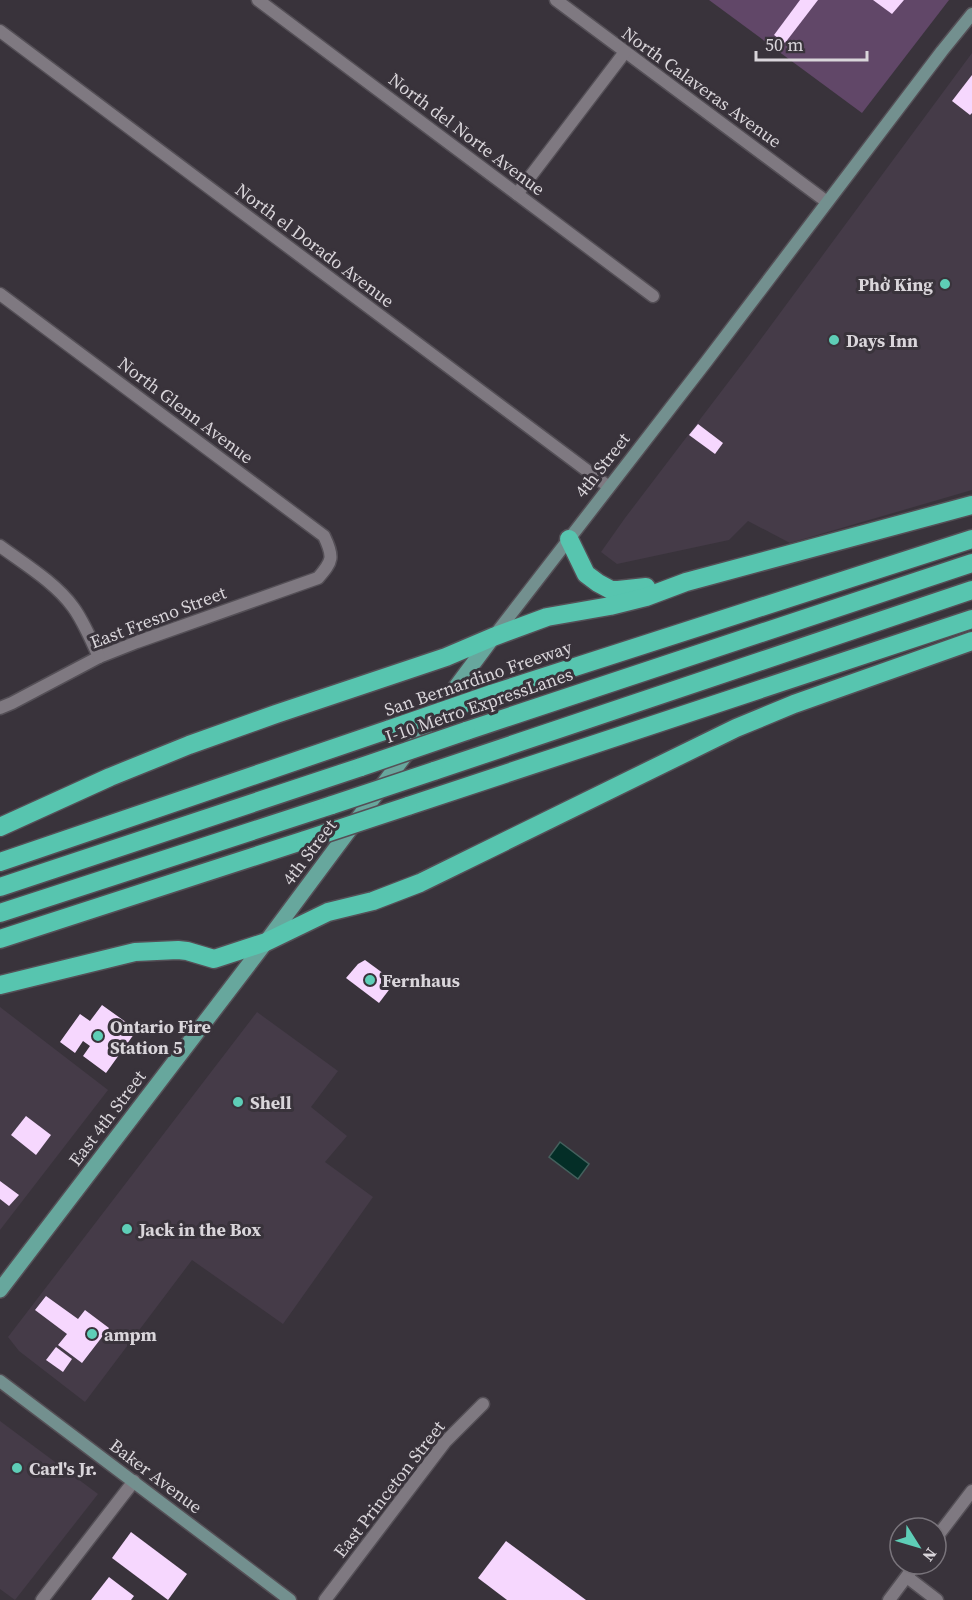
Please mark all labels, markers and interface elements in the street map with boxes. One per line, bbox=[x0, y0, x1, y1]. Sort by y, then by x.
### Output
street label: North Calaveras Avenue bbox=[617, 21, 787, 153]
scale bar bbox=[756, 24, 867, 62]
text: 50 m bbox=[765, 32, 803, 57]
street label: North del Norte Avenue bbox=[384, 67, 550, 201]
street label: North el Dorado Avenue bbox=[230, 177, 400, 313]
place label: Phở King bbox=[858, 272, 933, 297]
marker: Phở King bbox=[938, 277, 952, 291]
place label: Days Inn bbox=[846, 328, 918, 353]
marker: Days Inn bbox=[827, 333, 841, 347]
street label: North Glenn Avenue bbox=[113, 351, 259, 469]
street label: 4th Street bbox=[569, 427, 635, 503]
street label: East Fresno Street bbox=[86, 580, 230, 654]
street label: San Bernardino Freeway bbox=[381, 634, 576, 722]
street label: I-10 Metro ExpressLanes bbox=[382, 661, 576, 749]
street label: 4th Street bbox=[276, 814, 342, 890]
place label: Fernhaus bbox=[382, 968, 460, 993]
marker: Fernhaus bbox=[363, 973, 377, 987]
place label: Ontario Fire Station 5 bbox=[110, 1014, 211, 1060]
marker: Ontario Fire Station 5 bbox=[91, 1029, 105, 1043]
street label: East 4th Street bbox=[63, 1065, 151, 1171]
place label: Shell bbox=[250, 1090, 292, 1115]
marker: Shell bbox=[231, 1095, 245, 1109]
place label: Jack in the Box bbox=[138, 1217, 261, 1242]
marker: Jack in the Box bbox=[120, 1222, 134, 1236]
place label: ampm bbox=[104, 1322, 157, 1347]
marker: ampm bbox=[85, 1327, 99, 1341]
street label: East Princeton Street bbox=[328, 1415, 451, 1563]
street label: Baker Avenue bbox=[105, 1433, 207, 1519]
place label: Carl's Jr. bbox=[29, 1456, 97, 1481]
marker: Carl's Jr. bbox=[10, 1461, 24, 1475]
north arrow bbox=[888, 1516, 948, 1576]
text: N bbox=[917, 1544, 942, 1567]

